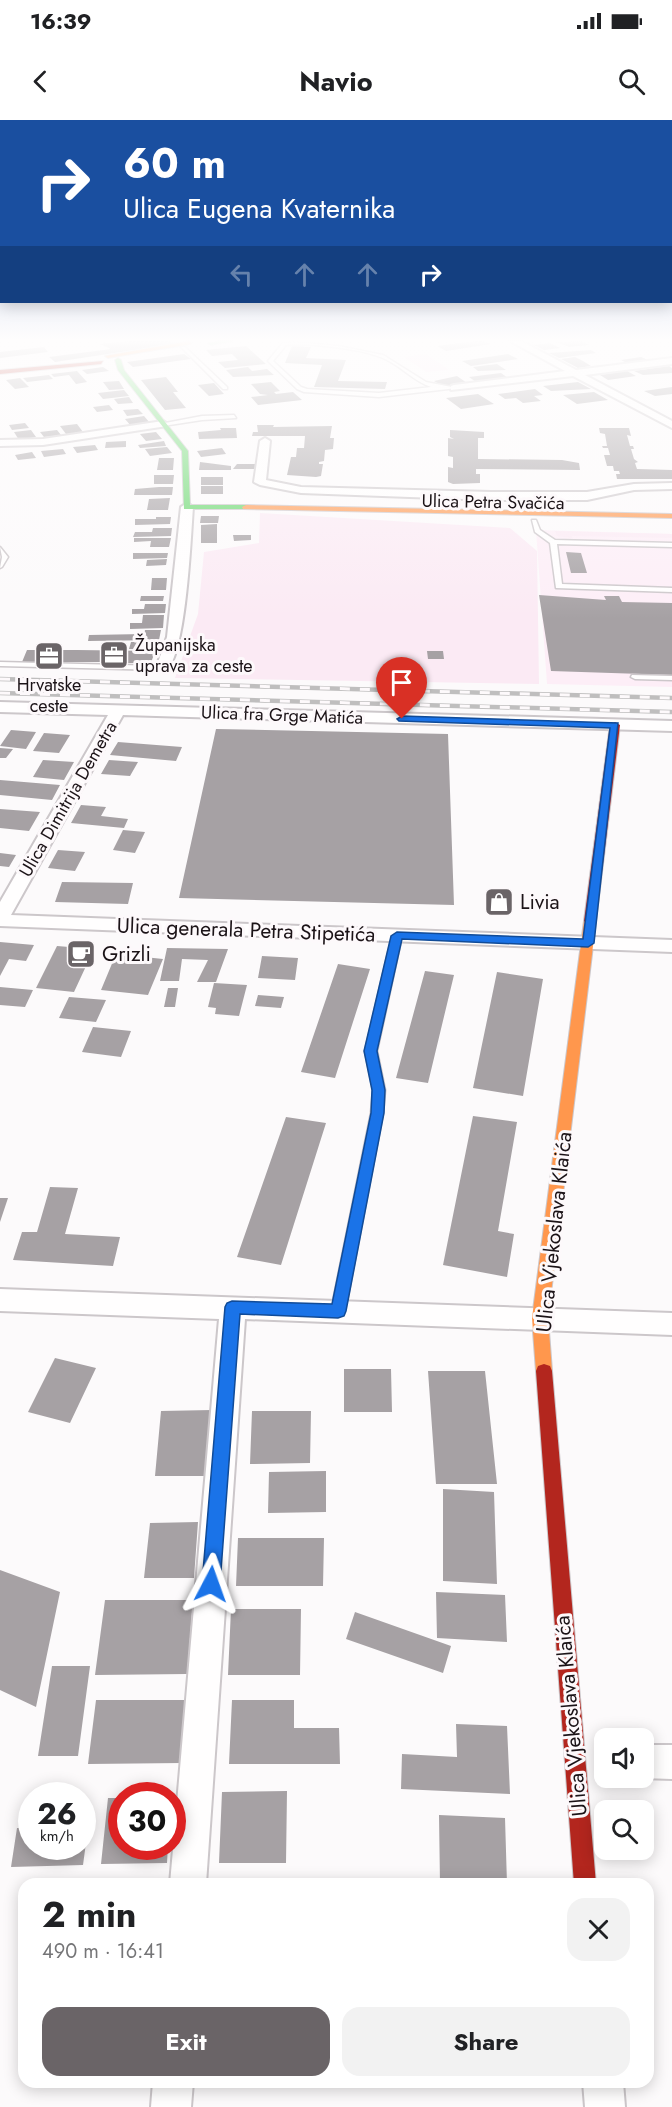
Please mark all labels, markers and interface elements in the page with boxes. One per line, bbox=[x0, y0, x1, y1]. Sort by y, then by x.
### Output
text: 16:39 bbox=[30, 5, 91, 37]
text: Navio bbox=[299, 62, 373, 101]
icon: back bbox=[24, 65, 57, 98]
icon: search bbox=[615, 65, 648, 98]
text: 60 m bbox=[123, 133, 226, 194]
icon: right bbox=[24, 144, 102, 222]
text: Ulica Eugena Kvaternika bbox=[123, 189, 395, 228]
icon: left bbox=[225, 258, 258, 291]
icon: ahead bbox=[288, 258, 321, 291]
icon: ahead bbox=[351, 258, 384, 291]
icon: right bbox=[414, 258, 447, 291]
street label: Ulica Petra Svačića bbox=[421, 488, 565, 516]
place label: Županijska uprava za ceste bbox=[135, 632, 253, 679]
office icon: Županijska uprava za ceste bbox=[98, 639, 130, 671]
office icon: Hrvatske ceste bbox=[33, 640, 65, 672]
pin bbox=[376, 657, 427, 719]
icon: arrive bbox=[385, 666, 418, 699]
place label: Hrvatske ceste bbox=[17, 672, 81, 719]
street label: Ulica fra Grge Matića bbox=[200, 699, 364, 731]
street label: Ulica Dimitrija Demetra bbox=[13, 716, 123, 882]
shop icon: Livia bbox=[483, 886, 515, 918]
place label: Livia bbox=[520, 887, 560, 917]
street label: Ulica generala Petra Stipetića bbox=[116, 910, 376, 950]
cafe icon: Grizli bbox=[65, 938, 97, 970]
place label: Grizli bbox=[102, 939, 151, 969]
street label: Ulica Vjekoslava Klaića bbox=[529, 1130, 579, 1334]
position arrow bbox=[179, 1552, 243, 1616]
street label: Ulica Vjekoslava Klaića bbox=[547, 1614, 595, 1818]
map controls bbox=[594, 1728, 654, 1860]
button: sound bbox=[594, 1728, 654, 1788]
speed limit sign: 30 bbox=[108, 1782, 186, 1860]
text: 26 bbox=[37, 1792, 77, 1835]
button: search bbox=[594, 1800, 654, 1860]
text: km/h bbox=[40, 1825, 74, 1847]
text: 2 min bbox=[42, 1888, 137, 1940]
button: close bbox=[567, 1898, 630, 1961]
text: 490 m · 16:41 bbox=[42, 1937, 164, 1966]
button: Exit bbox=[42, 2007, 330, 2076]
button: Share bbox=[342, 2007, 630, 2076]

